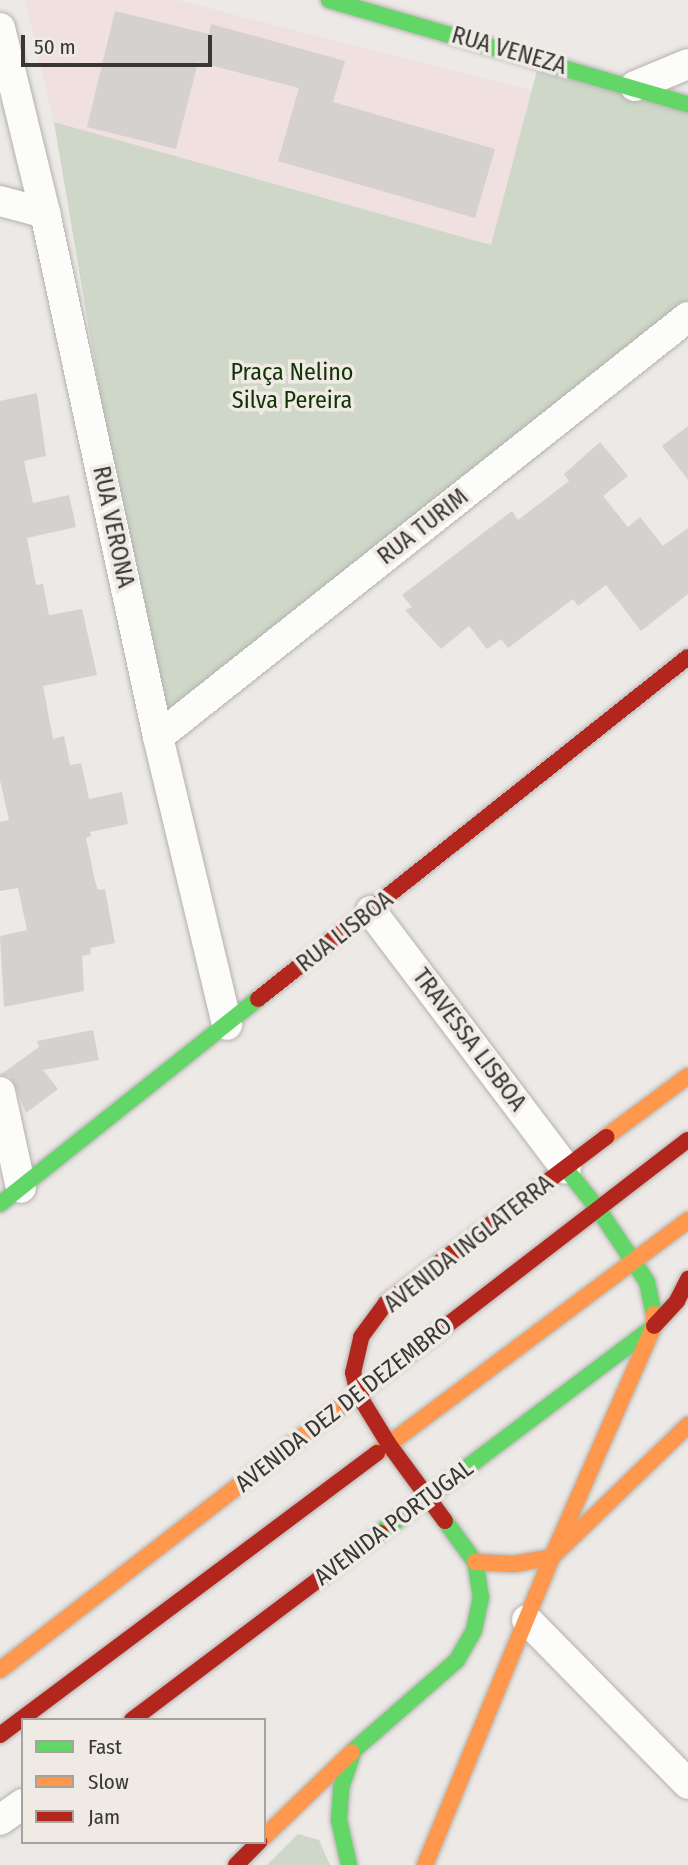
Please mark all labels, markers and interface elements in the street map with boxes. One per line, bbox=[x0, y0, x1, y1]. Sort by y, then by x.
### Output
scale bar bbox=[24, 21, 215, 65]
street label: RUA VENEZA bbox=[448, 21, 570, 81]
text: 50 m bbox=[34, 34, 76, 60]
park label: Praça Nelino Silva Pereira bbox=[231, 359, 353, 415]
street label: RUA VERONA bbox=[86, 464, 140, 590]
street label: RUA TURIM bbox=[372, 483, 474, 571]
street label: RUA LISBOA bbox=[291, 885, 399, 979]
street label: TRAVESSA LISBOA bbox=[406, 963, 532, 1117]
street label: AVENIDA INGLATERRA bbox=[379, 1169, 559, 1319]
street label: AVENIDA DEZ DE DEZEMBRO bbox=[230, 1311, 458, 1499]
street label: AVENIDA PORTUGAL bbox=[309, 1454, 479, 1592]
legend bbox=[21, 1718, 266, 1844]
text: Fast bbox=[88, 1734, 122, 1760]
text: Slow bbox=[88, 1769, 129, 1795]
text: Jam bbox=[88, 1804, 120, 1830]

